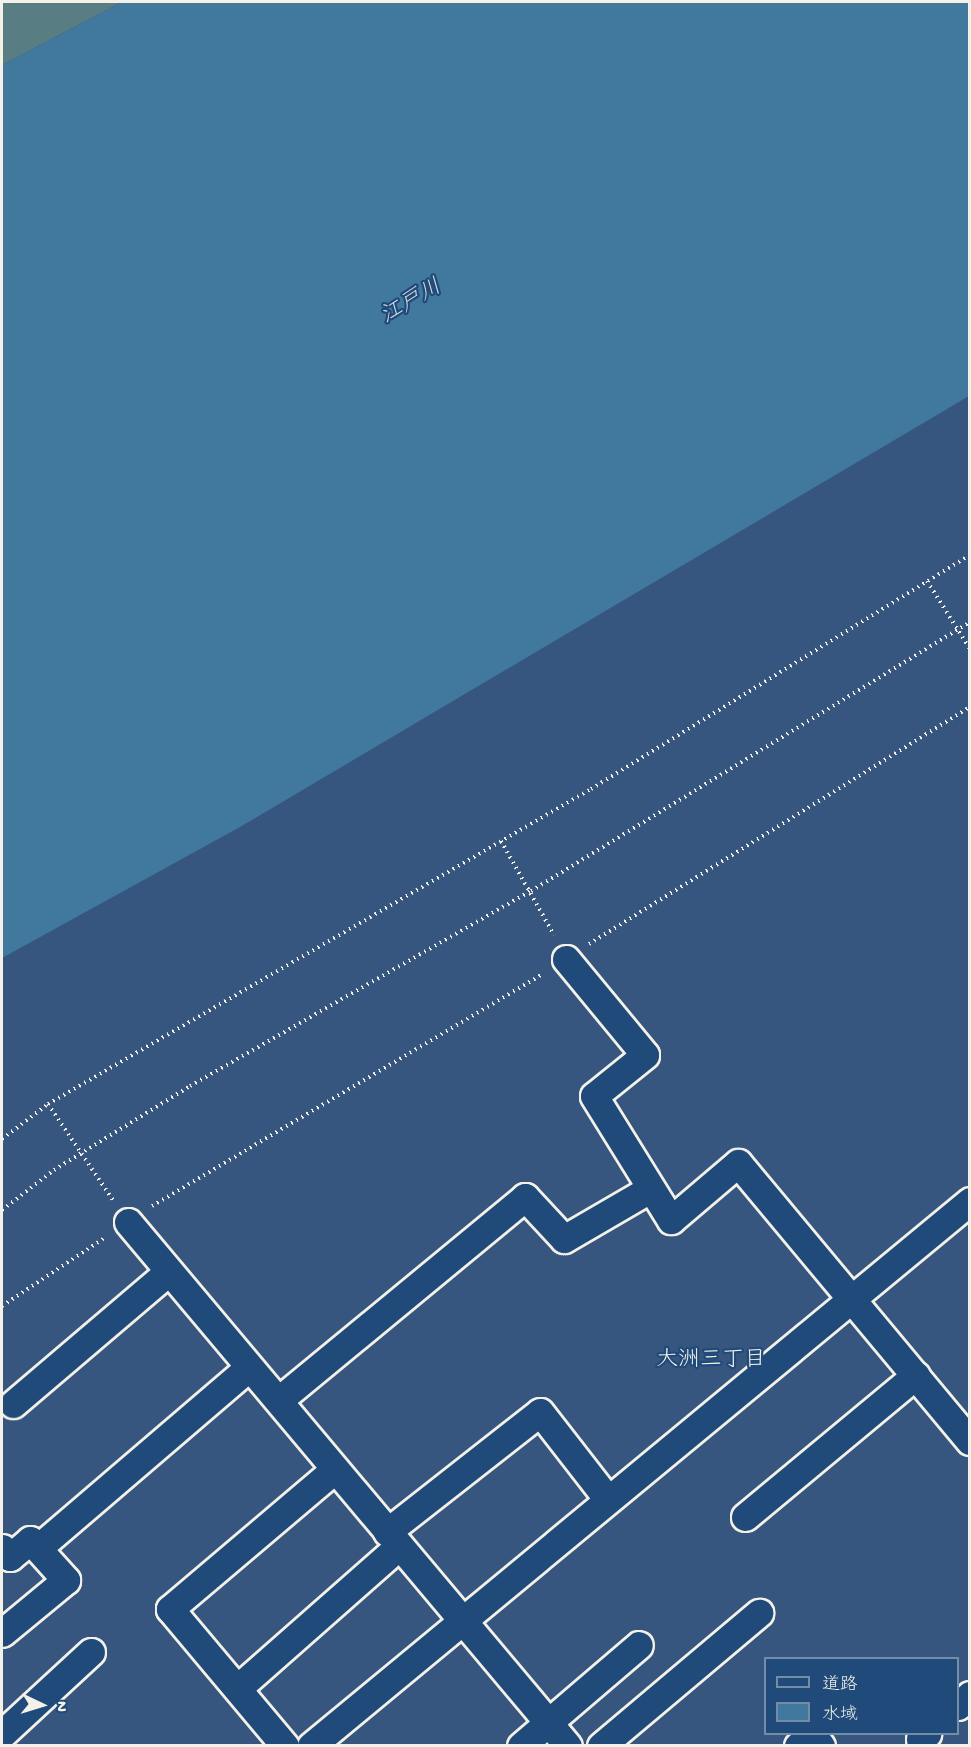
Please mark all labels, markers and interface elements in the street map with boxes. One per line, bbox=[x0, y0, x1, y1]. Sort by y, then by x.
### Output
water label: 江戸川 bbox=[377, 275, 447, 331]
district label: 大洲三丁目 bbox=[656, 1349, 766, 1375]
legend bbox=[764, 1657, 959, 1735]
north arrow bbox=[12, 1675, 72, 1735]
text: 道路 bbox=[822, 1675, 858, 1696]
text: N bbox=[51, 1700, 70, 1712]
text: 水域 bbox=[822, 1705, 858, 1726]

